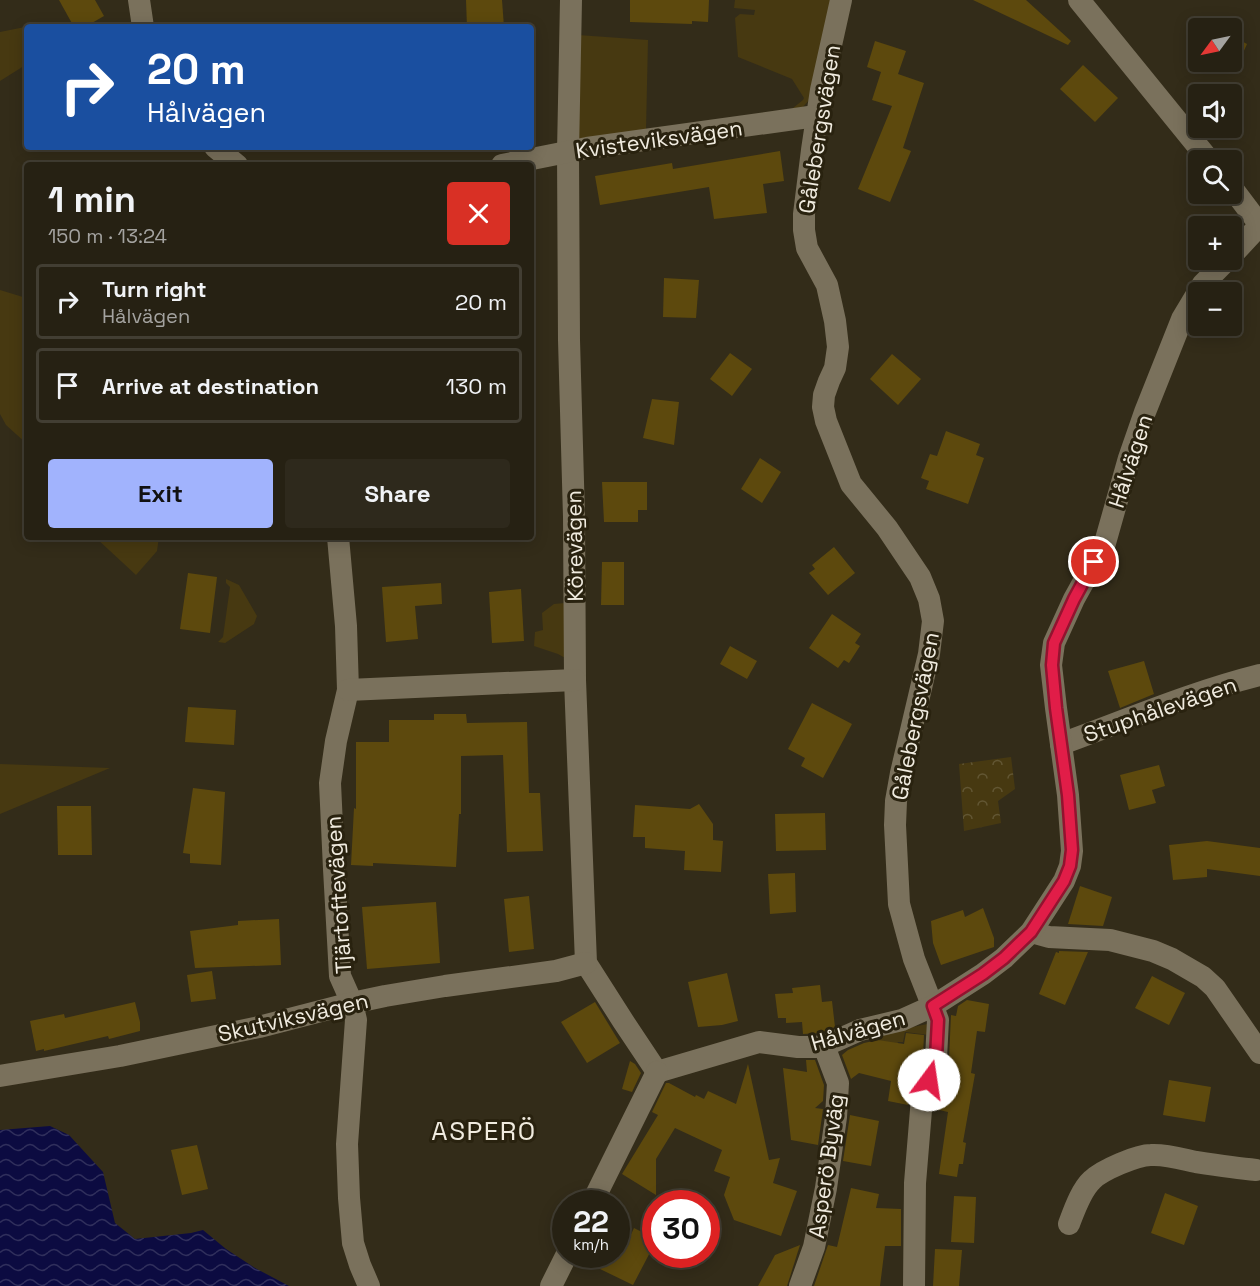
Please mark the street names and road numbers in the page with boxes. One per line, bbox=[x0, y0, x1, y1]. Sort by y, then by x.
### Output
street label: Gålebergsvägen bbox=[792, 43, 846, 215]
street label: Kvisteviksvägen bbox=[574, 113, 744, 165]
street label: Hålvägen bbox=[1102, 411, 1158, 511]
street label: Körevägen bbox=[559, 490, 589, 602]
street label: Gålebergsvägen bbox=[885, 630, 945, 802]
street label: Stuphålevägen bbox=[1080, 670, 1240, 748]
street label: Tjärtoftevägen bbox=[319, 815, 357, 975]
street label: Skutviksvägen bbox=[215, 986, 371, 1048]
street label: Hålvägen bbox=[808, 1003, 908, 1057]
street label: Asperö Byväg bbox=[802, 1092, 850, 1240]

